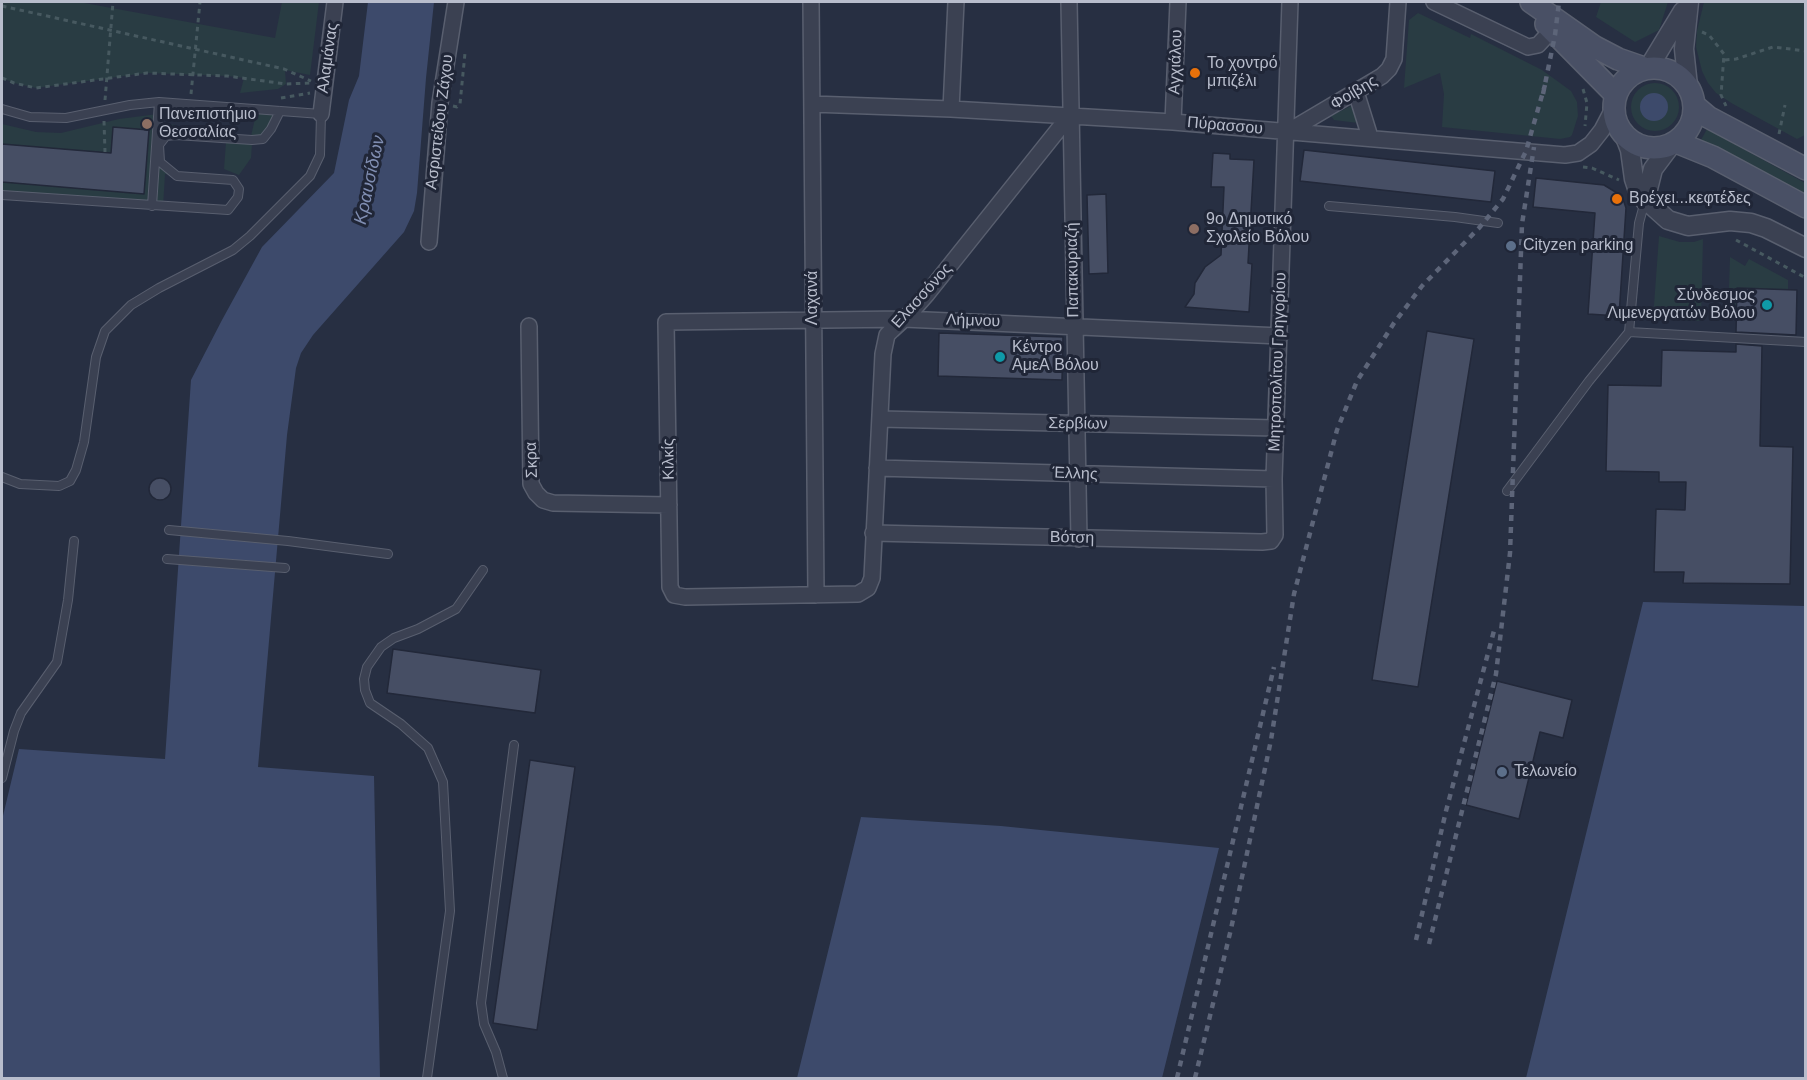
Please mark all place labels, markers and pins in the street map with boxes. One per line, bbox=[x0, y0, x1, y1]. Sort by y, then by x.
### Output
place label: Το χοντρό μπιζέλι bbox=[1207, 54, 1278, 92]
marker: Το χοντρό μπιζέλι bbox=[1188, 66, 1202, 80]
place label: Πανεπιστήμιο Θεσσαλίας bbox=[159, 105, 256, 143]
marker: Πανεπιστήμιο Θεσσαλίας bbox=[140, 117, 154, 131]
place label: Βρέχει...κεφτέδες bbox=[1629, 189, 1751, 209]
marker: Βρέχει...κεφτέδες bbox=[1610, 192, 1624, 206]
place label: 9ο Δημοτικό Σχολείο Βόλου bbox=[1206, 210, 1309, 248]
marker: 9ο Δημοτικό Σχολείο Βόλου bbox=[1187, 222, 1201, 236]
place label: Cityzen parking bbox=[1523, 236, 1633, 256]
marker: Cityzen parking bbox=[1504, 239, 1518, 253]
place label: Σύνδεσμος Λιμενεργατών Βόλου bbox=[1607, 286, 1755, 324]
marker: Σύνδεσμος Λιμενεργατών Βόλου bbox=[1760, 298, 1774, 312]
place label: Κέντρο ΑμεΑ Βόλου bbox=[1012, 338, 1099, 376]
marker: Κέντρο ΑμεΑ Βόλου bbox=[993, 350, 1007, 364]
place label: Τελωνείο bbox=[1514, 762, 1577, 782]
marker: Τελωνείο bbox=[1495, 765, 1509, 779]

